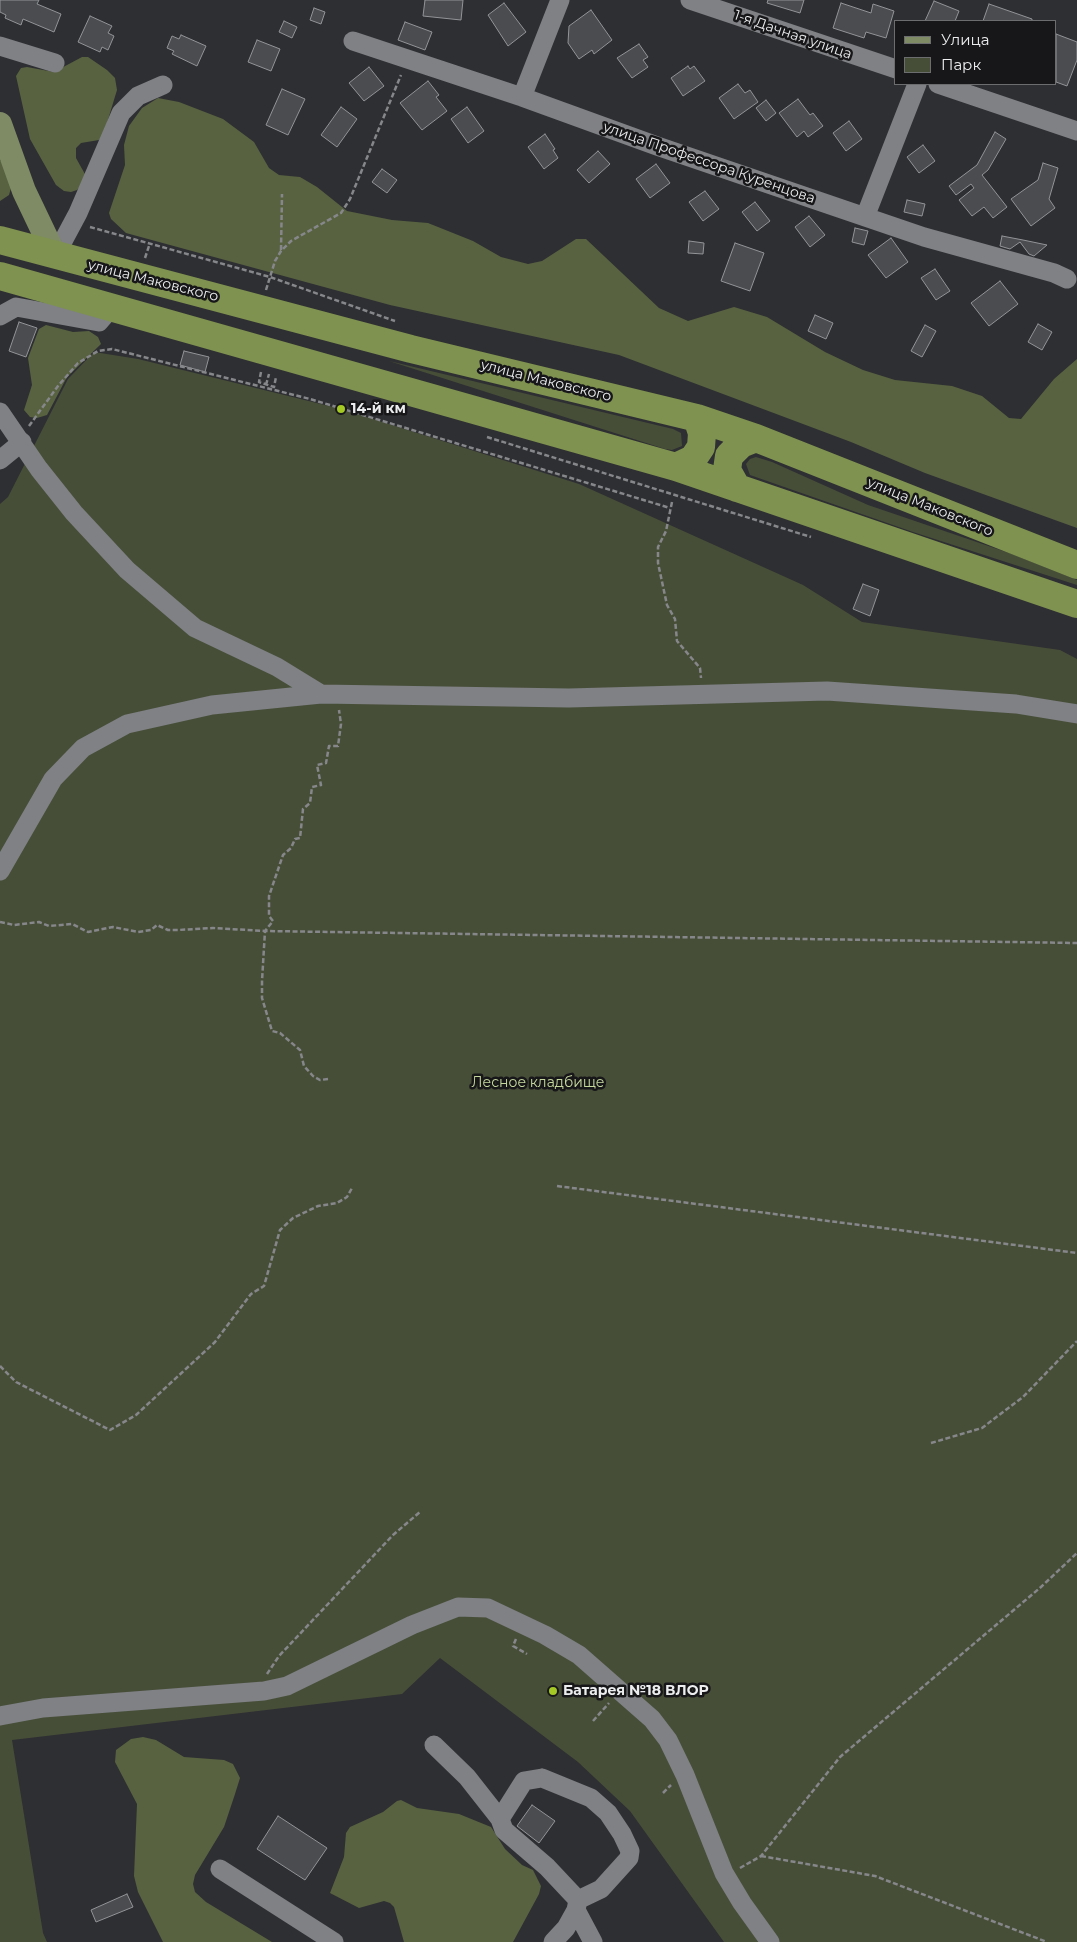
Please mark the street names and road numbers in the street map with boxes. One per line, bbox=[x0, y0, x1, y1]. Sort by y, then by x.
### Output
street label: 1-я Дачная улица bbox=[732, 7, 854, 63]
street label: улица Профессора Куренцова bbox=[601, 119, 817, 207]
street label: улица Маковского bbox=[86, 257, 220, 305]
street label: улица Маковского bbox=[479, 357, 613, 405]
street label: улица Маковского bbox=[865, 474, 995, 540]

